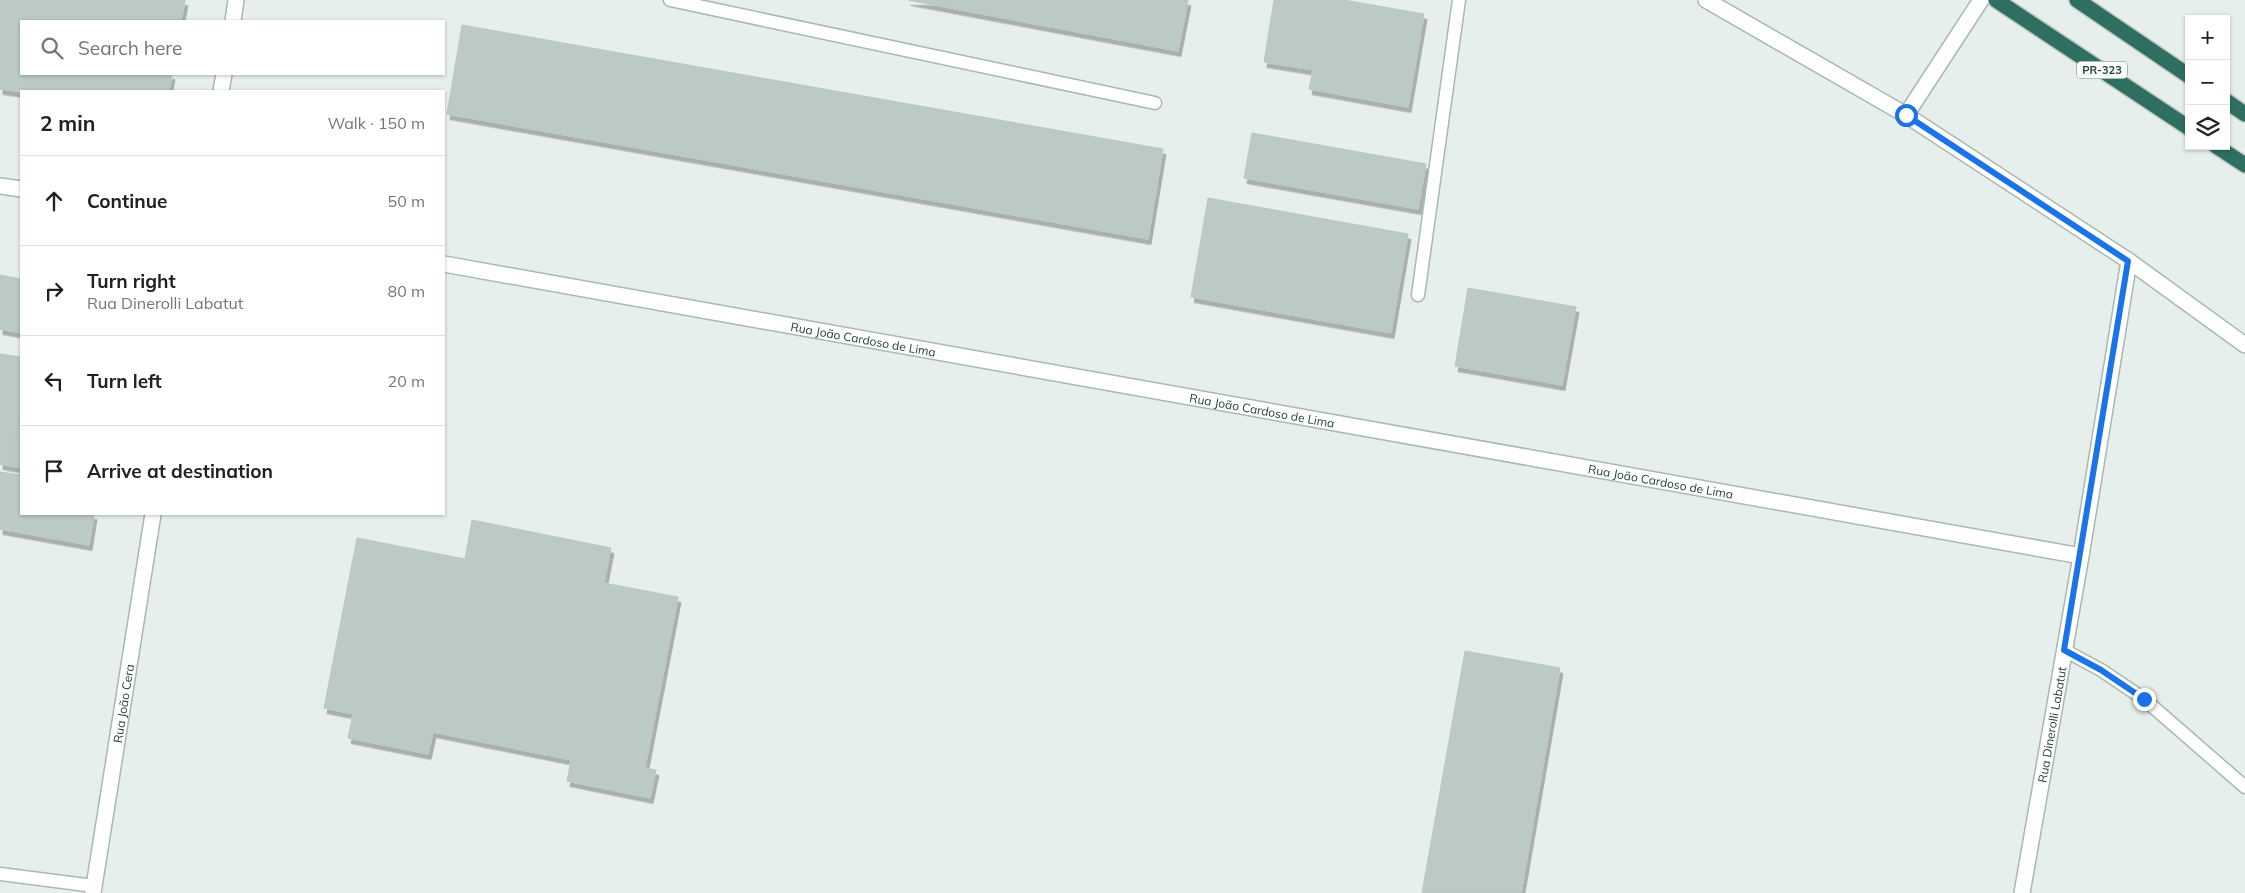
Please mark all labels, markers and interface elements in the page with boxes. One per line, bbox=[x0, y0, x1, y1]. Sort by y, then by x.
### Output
map controls bbox=[2185, 15, 2230, 150]
button: + bbox=[2185, 15, 2230, 60]
search box bbox=[20, 20, 445, 75]
icon: search bbox=[38, 34, 66, 62]
text: Search here bbox=[78, 36, 182, 60]
button: − bbox=[2185, 60, 2230, 105]
road number: PR-323 bbox=[2077, 62, 2127, 78]
route start bbox=[1895, 104, 1918, 127]
button: layers bbox=[2185, 105, 2230, 150]
text: 2 min bbox=[40, 110, 95, 136]
text: Walk · 150 m bbox=[327, 113, 425, 133]
icon: ahead bbox=[40, 187, 68, 215]
text: Continue bbox=[87, 189, 167, 213]
text: 50 m bbox=[388, 191, 425, 211]
text: Turn right bbox=[87, 269, 176, 293]
icon: right bbox=[40, 277, 68, 305]
text: 80 m bbox=[388, 281, 425, 301]
text: Rua Dinerolli Labatut bbox=[87, 293, 243, 313]
street label: Rua João Cardoso de Lima bbox=[790, 319, 937, 359]
icon: left bbox=[40, 367, 68, 395]
text: Turn left bbox=[87, 369, 162, 393]
text: 20 m bbox=[388, 371, 425, 391]
street label: Rua João Cardoso de Lima bbox=[1188, 390, 1336, 430]
icon: arrive bbox=[40, 457, 68, 485]
text: Arrive at destination bbox=[87, 459, 273, 483]
street label: Rua João Cardoso de Lima bbox=[1587, 461, 1735, 501]
street label: Rua João Cera bbox=[109, 663, 137, 744]
street label: Rua Dinerolli Labatut bbox=[2034, 665, 2069, 784]
route end bbox=[2133, 688, 2156, 711]

